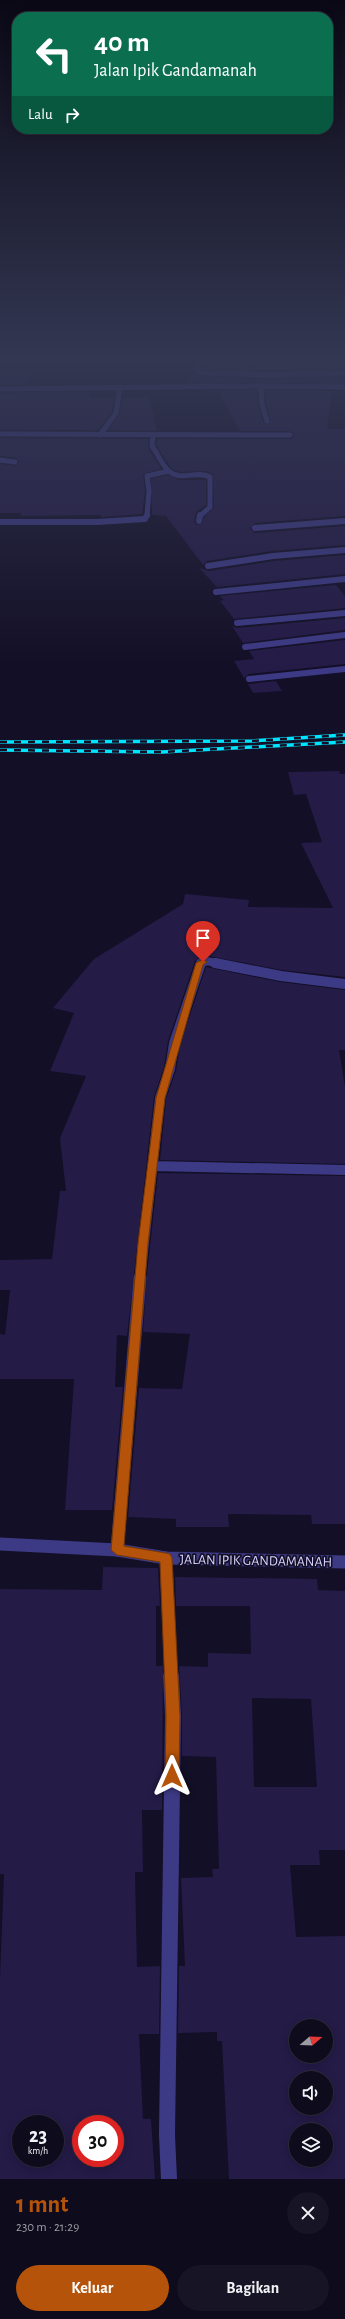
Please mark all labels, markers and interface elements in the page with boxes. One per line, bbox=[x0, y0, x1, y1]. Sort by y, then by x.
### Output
icon: left bbox=[28, 28, 80, 80]
text: 40 m bbox=[94, 29, 150, 57]
text: Jalan Ipik Gandamanah bbox=[94, 62, 257, 80]
icon: right bbox=[61, 104, 83, 126]
text: Lalu bbox=[28, 107, 53, 122]
pin bbox=[186, 921, 220, 962]
icon: arrive bbox=[192, 927, 214, 949]
street label: JALAN IPIK GANDAMANAH bbox=[180, 1553, 332, 1569]
position arrow bbox=[151, 1755, 193, 1797]
north arrow bbox=[289, 2019, 333, 2063]
map controls bbox=[289, 2019, 333, 2167]
button: sound bbox=[289, 2071, 333, 2115]
speed limit sign: 30 bbox=[72, 2115, 124, 2167]
button: layers bbox=[289, 2123, 333, 2167]
text: 23 bbox=[29, 2126, 47, 2146]
text: km/h bbox=[28, 2146, 48, 2156]
button: close bbox=[287, 2192, 329, 2234]
text: 1 mnt bbox=[16, 2193, 68, 2217]
text: 230 m · 21:29 bbox=[16, 2221, 79, 2234]
button: Keluar bbox=[16, 2265, 169, 2311]
button: Bagikan bbox=[177, 2265, 329, 2311]

